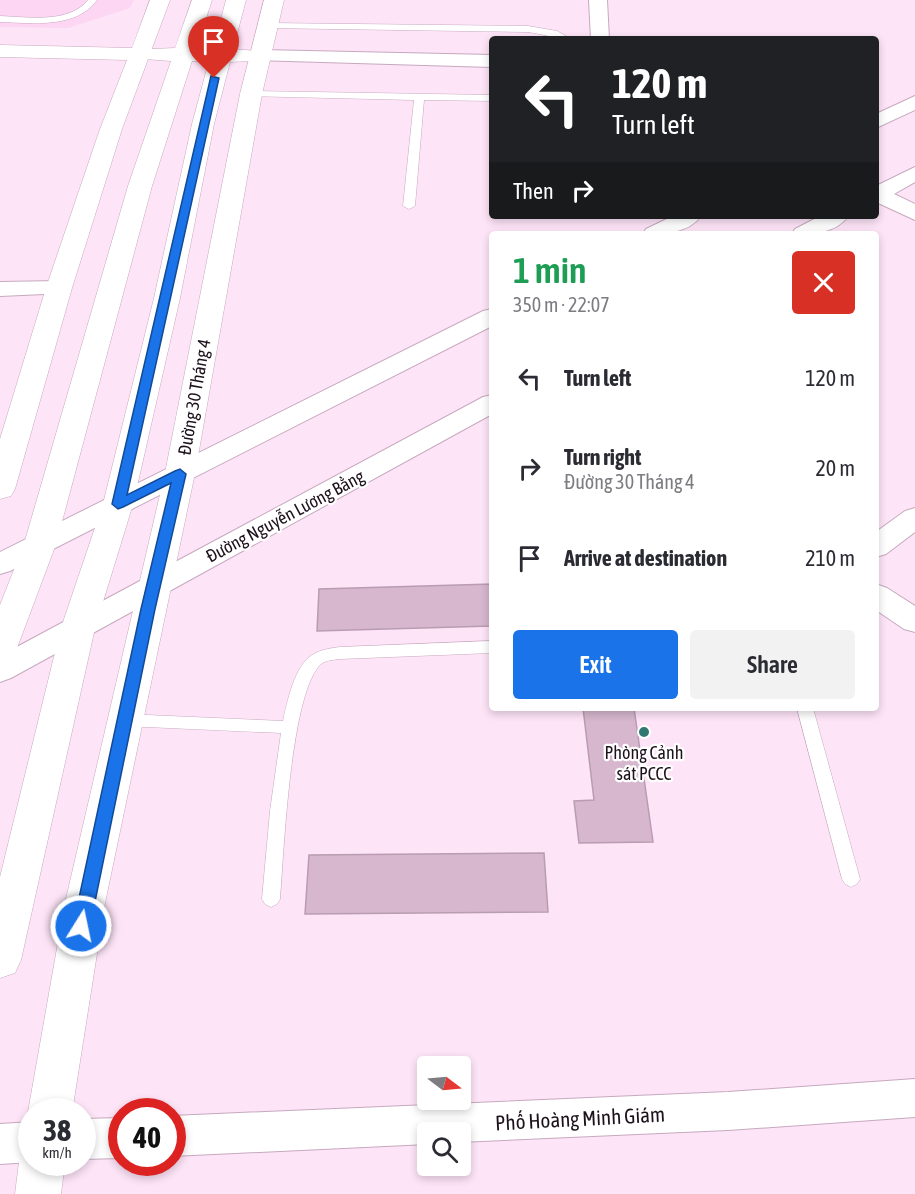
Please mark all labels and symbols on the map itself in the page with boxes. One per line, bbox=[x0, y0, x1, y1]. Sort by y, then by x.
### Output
pin bbox=[188, 16, 239, 78]
street label: Đường 30 Tháng 4 bbox=[173, 337, 215, 457]
street label: Đường Nguyễn Lương Bằng bbox=[202, 465, 368, 567]
marker: Phòng Cảnh sát PCCC bbox=[637, 725, 651, 739]
place label: Phòng Cảnh sát PCCC bbox=[605, 742, 683, 784]
position arrow bbox=[49, 894, 113, 958]
north arrow bbox=[417, 1056, 471, 1110]
speed limit sign: 40 bbox=[108, 1098, 186, 1176]
street label: Phố Hoàng Minh Giám bbox=[494, 1102, 666, 1134]

